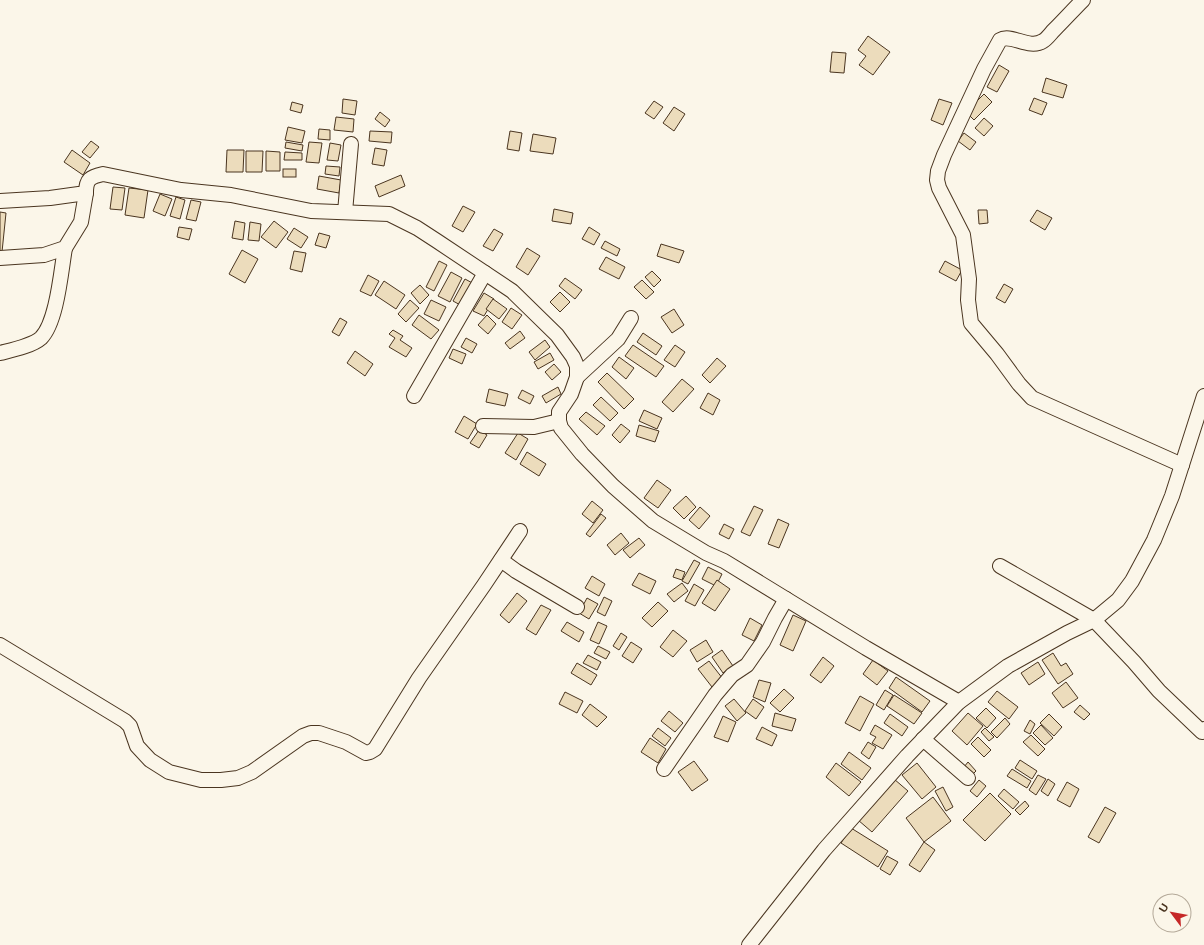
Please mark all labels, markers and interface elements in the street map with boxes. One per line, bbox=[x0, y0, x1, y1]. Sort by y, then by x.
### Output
north arrow bbox=[1152, 893, 1192, 933]
text: U bbox=[1156, 901, 1171, 914]

